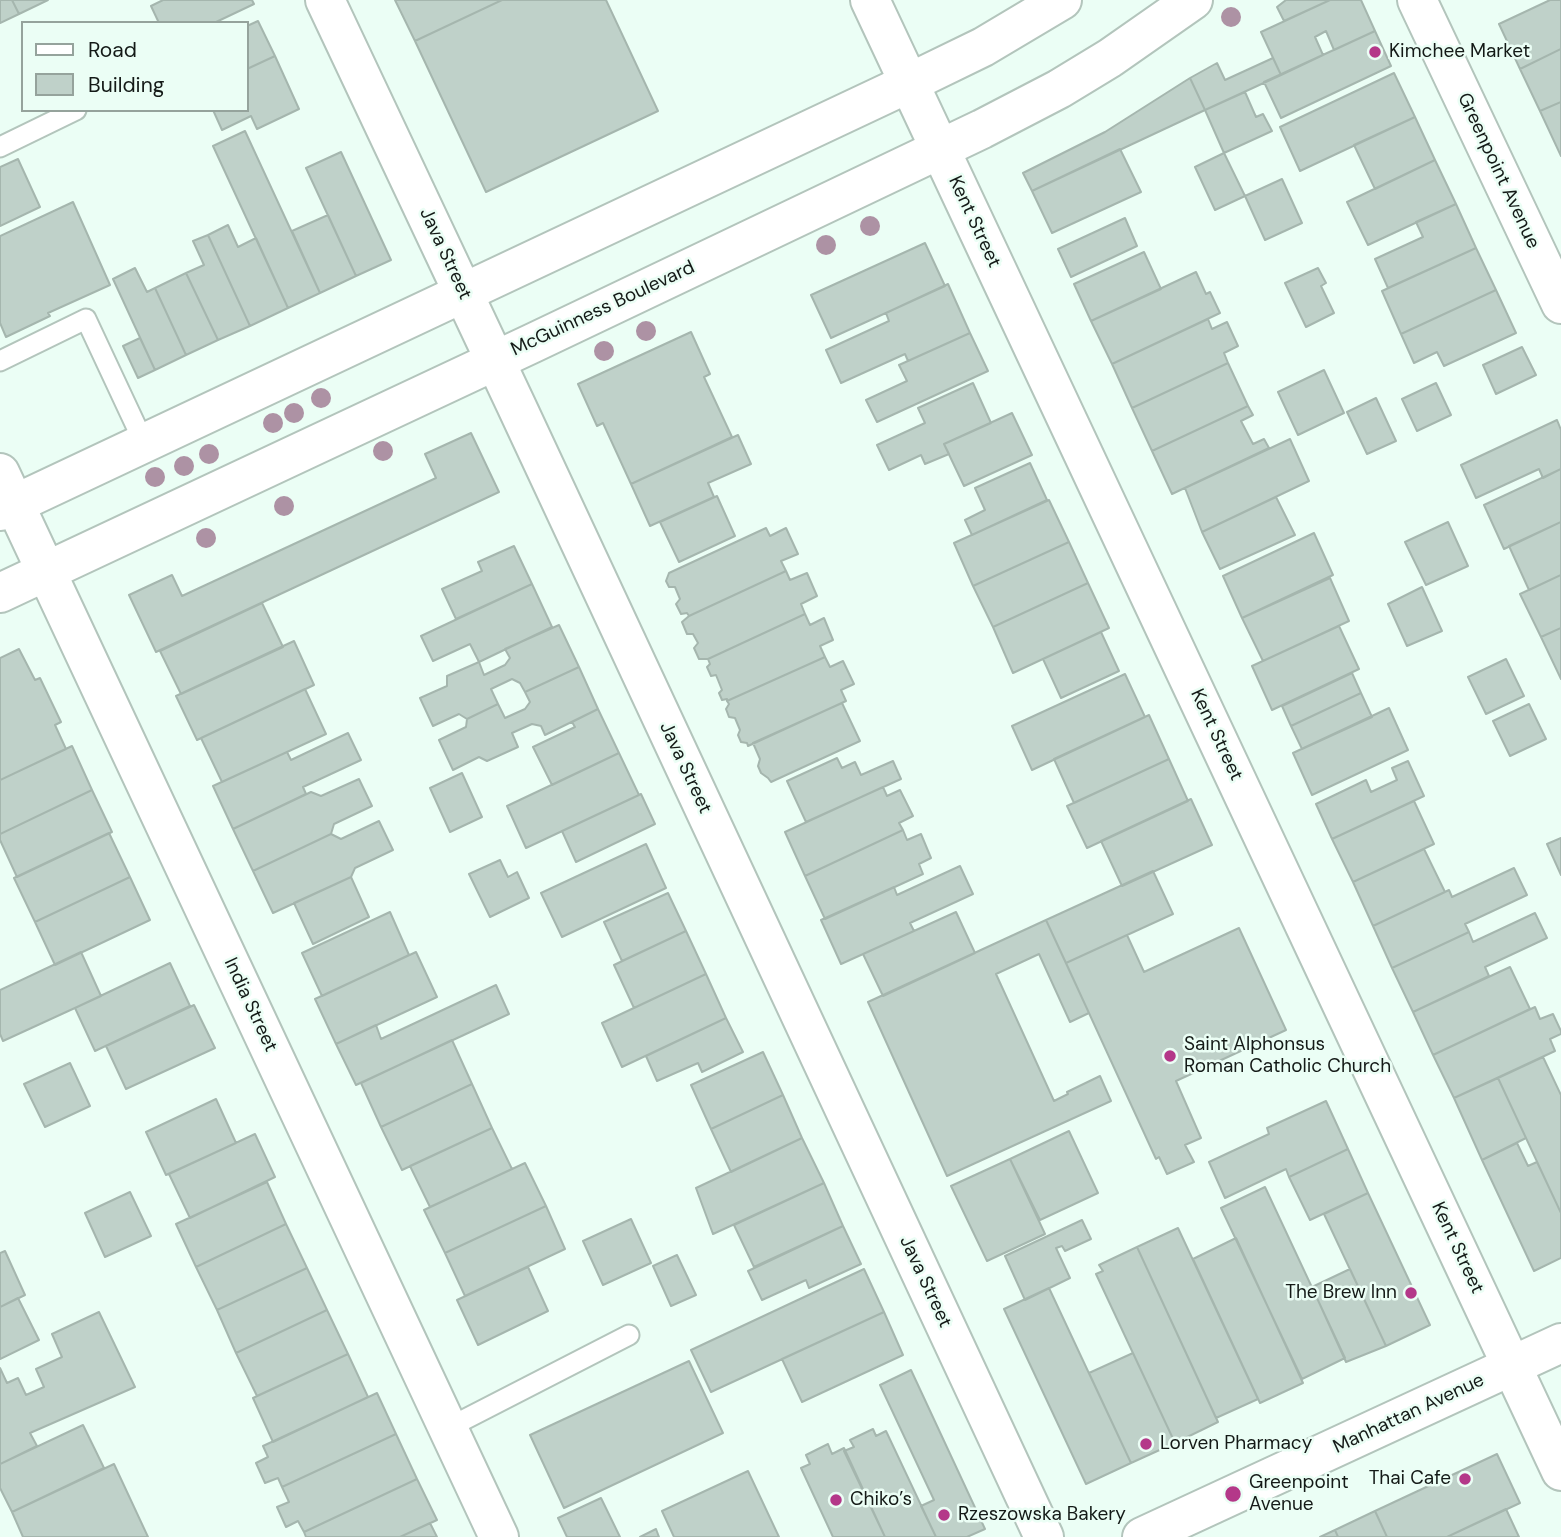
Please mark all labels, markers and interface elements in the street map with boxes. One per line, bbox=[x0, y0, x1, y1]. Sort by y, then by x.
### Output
legend bbox=[21, 21, 248, 112]
text: Road bbox=[88, 36, 137, 64]
place label: Kimchee Market bbox=[1389, 41, 1530, 63]
marker: Kimchee Market bbox=[1367, 44, 1383, 60]
text: Building bbox=[88, 71, 164, 99]
street label: Greenpoint Avenue bbox=[1452, 89, 1544, 253]
street label: Kent Street bbox=[943, 173, 1005, 271]
street label: Java Street bbox=[414, 205, 476, 303]
street label: McGuinness Boulevard bbox=[507, 256, 699, 362]
street label: Kent Street bbox=[1185, 686, 1247, 784]
street label: Java Street bbox=[654, 719, 716, 817]
street label: India Street bbox=[218, 954, 282, 1056]
place label: Saint Alphonsus Roman Catholic Church bbox=[1184, 1034, 1391, 1078]
marker: Saint Alphonsus Roman Catholic Church bbox=[1162, 1048, 1178, 1064]
street label: Kent Street bbox=[1426, 1199, 1488, 1297]
street label: Java Street bbox=[894, 1233, 956, 1331]
place label: The Brew Inn bbox=[1285, 1282, 1397, 1304]
marker: The Brew Inn bbox=[1403, 1285, 1419, 1301]
street label: Manhattan Avenue bbox=[1330, 1369, 1488, 1459]
place label: Lorven Pharmacy bbox=[1160, 1433, 1312, 1455]
marker: Lorven Pharmacy bbox=[1138, 1436, 1154, 1452]
place label: Thai Cafe bbox=[1369, 1468, 1451, 1490]
marker: Thai Cafe bbox=[1457, 1471, 1473, 1487]
place label: Greenpoint Avenue bbox=[1249, 1472, 1349, 1516]
marker: Greenpoint Avenue bbox=[1223, 1484, 1243, 1504]
place label: Chiko’s bbox=[850, 1489, 912, 1511]
marker: Chiko’s bbox=[828, 1492, 844, 1508]
place label: Rzeszowska Bakery bbox=[958, 1504, 1126, 1526]
marker: Rzeszowska Bakery bbox=[936, 1507, 952, 1523]

